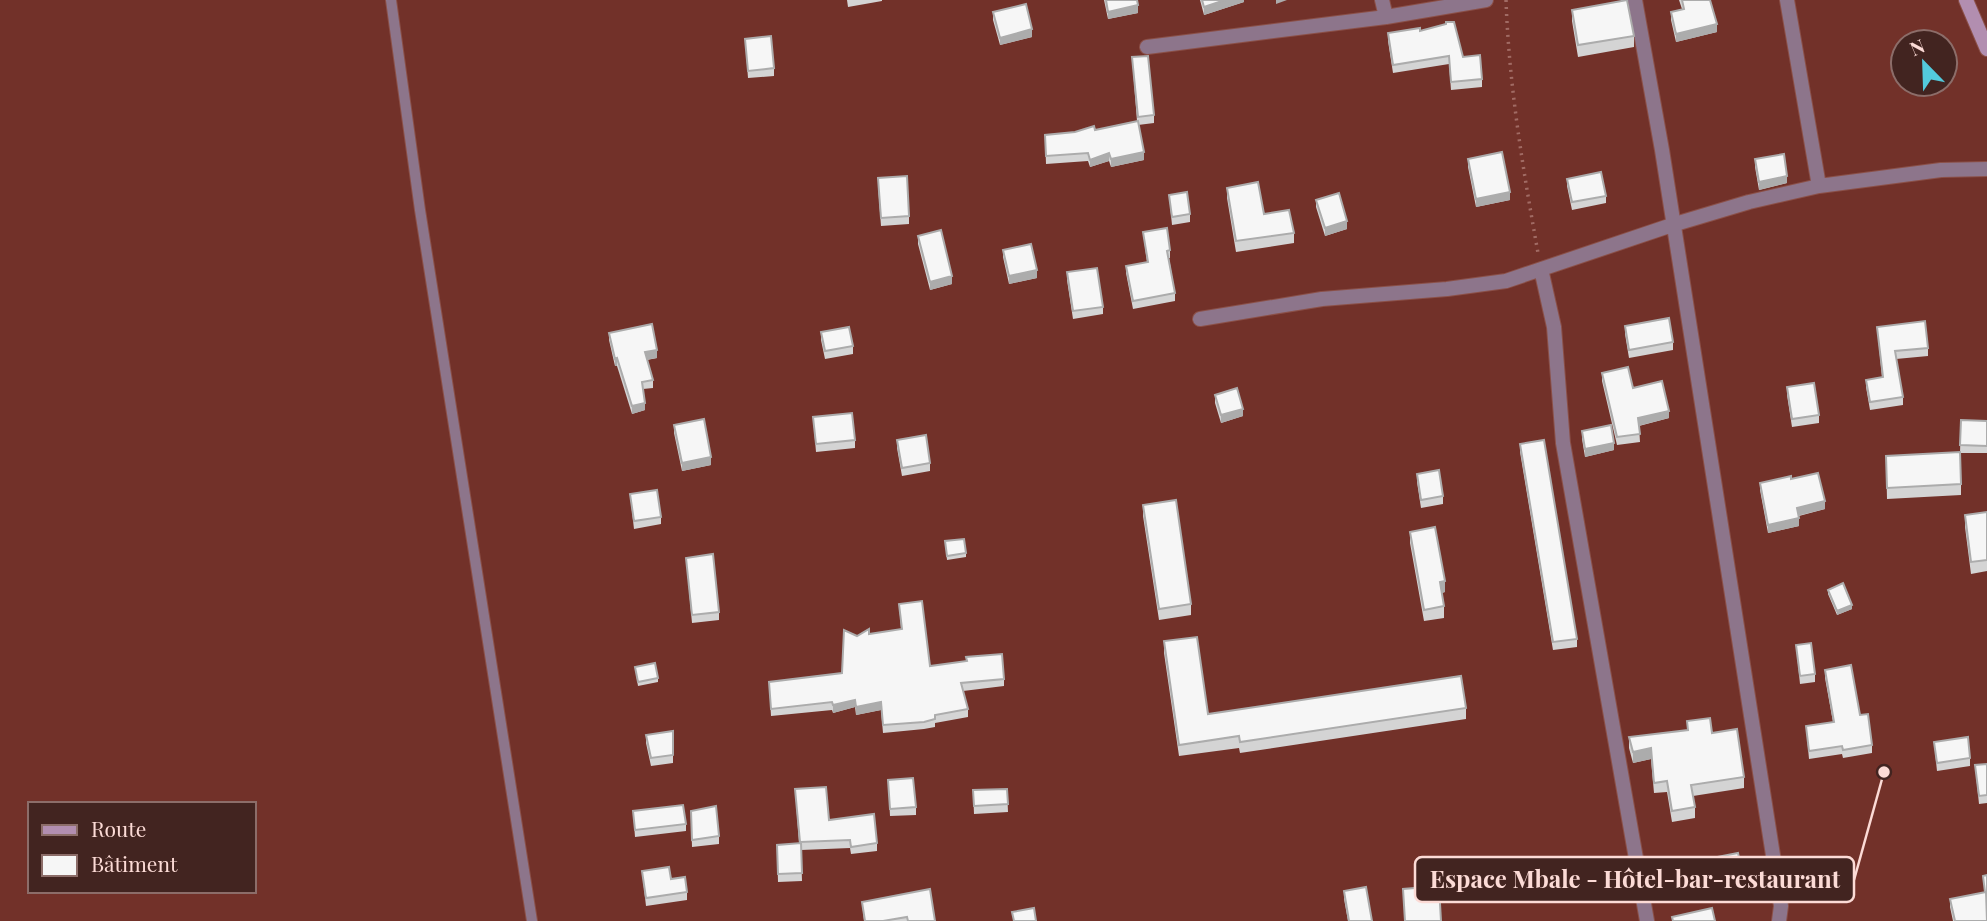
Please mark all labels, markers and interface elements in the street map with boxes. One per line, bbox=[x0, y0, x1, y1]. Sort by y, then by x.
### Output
north arrow bbox=[1889, 28, 1959, 98]
text: N bbox=[1906, 32, 1929, 61]
legend bbox=[28, 802, 256, 893]
text: Route bbox=[91, 814, 146, 842]
text: Bâtiment bbox=[91, 849, 178, 877]
callout: Espace Mbale - Hôtel-bar-restaurant bbox=[1415, 857, 1854, 902]
text: Espace Mbale - Hôtel-bar-restaurant bbox=[1430, 862, 1841, 894]

